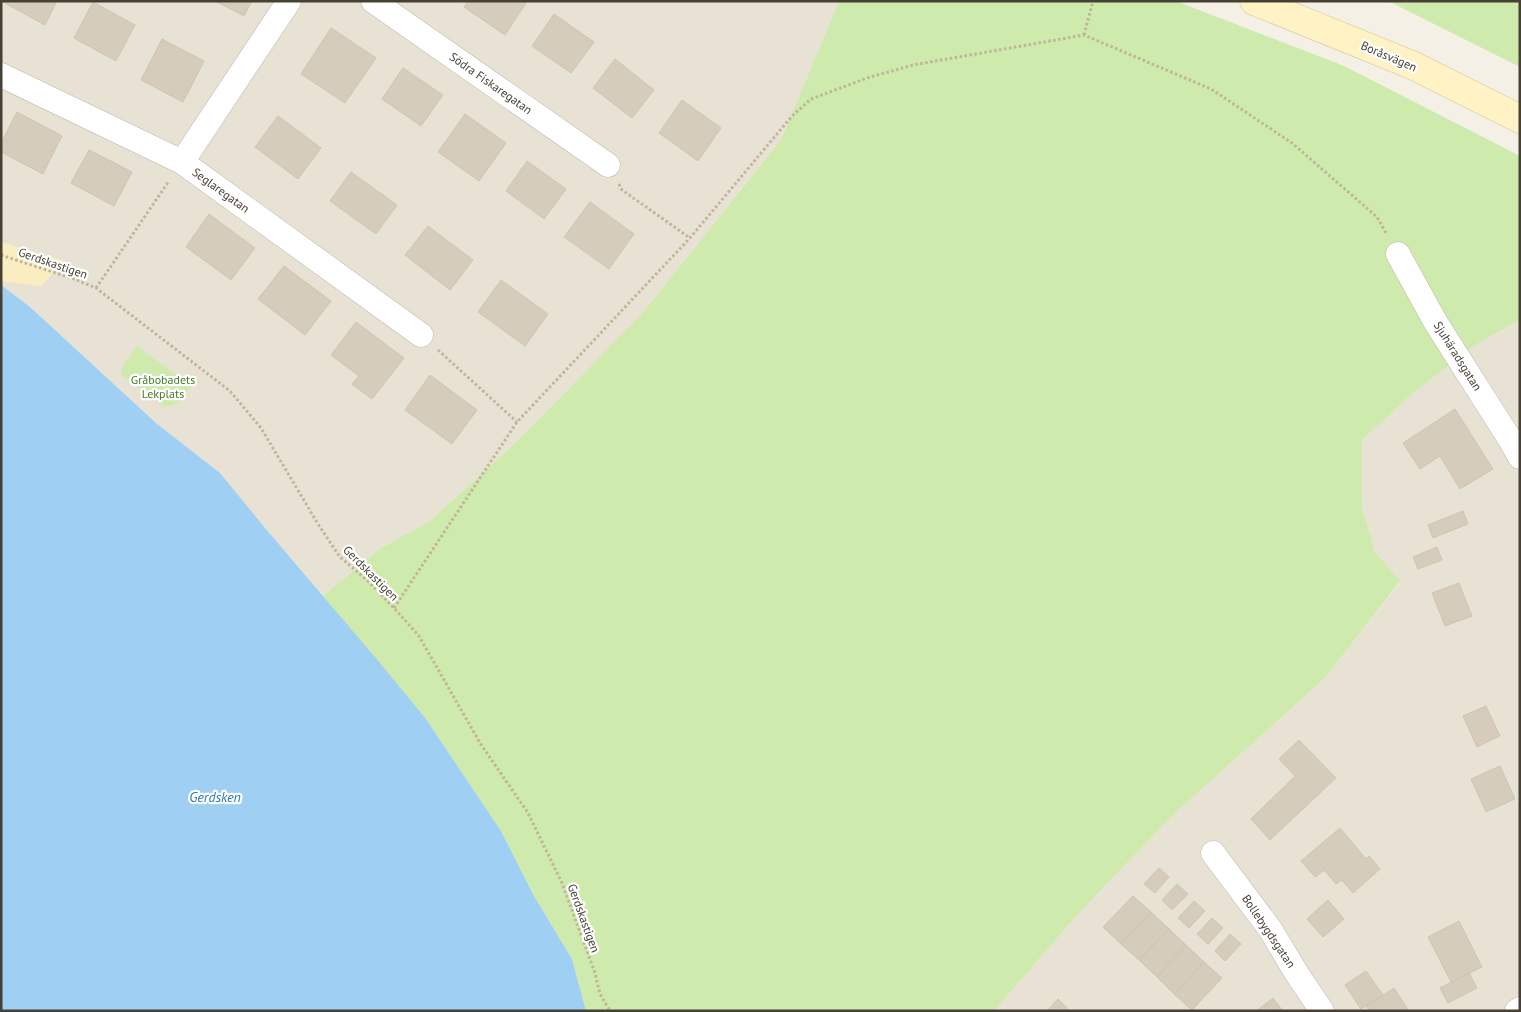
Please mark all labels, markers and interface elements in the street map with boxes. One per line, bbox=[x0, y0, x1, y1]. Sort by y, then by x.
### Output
street label: Boråsvägen bbox=[1359, 37, 1419, 75]
street label: Södra Fiskaregatan bbox=[447, 49, 535, 117]
street label: Seglaregatan bbox=[189, 164, 253, 216]
street label: Gerdskastigen bbox=[16, 244, 90, 282]
street label: Sjuhäradsgatan bbox=[1431, 318, 1485, 394]
park label: Gråbobadets Lekplats bbox=[131, 372, 195, 401]
street label: Gerdskastigen bbox=[340, 542, 402, 604]
water label: Gerdsken bbox=[189, 788, 241, 806]
street label: Gerdskastigen bbox=[565, 882, 603, 954]
street label: Bollebygdsgatan bbox=[1239, 891, 1299, 971]

